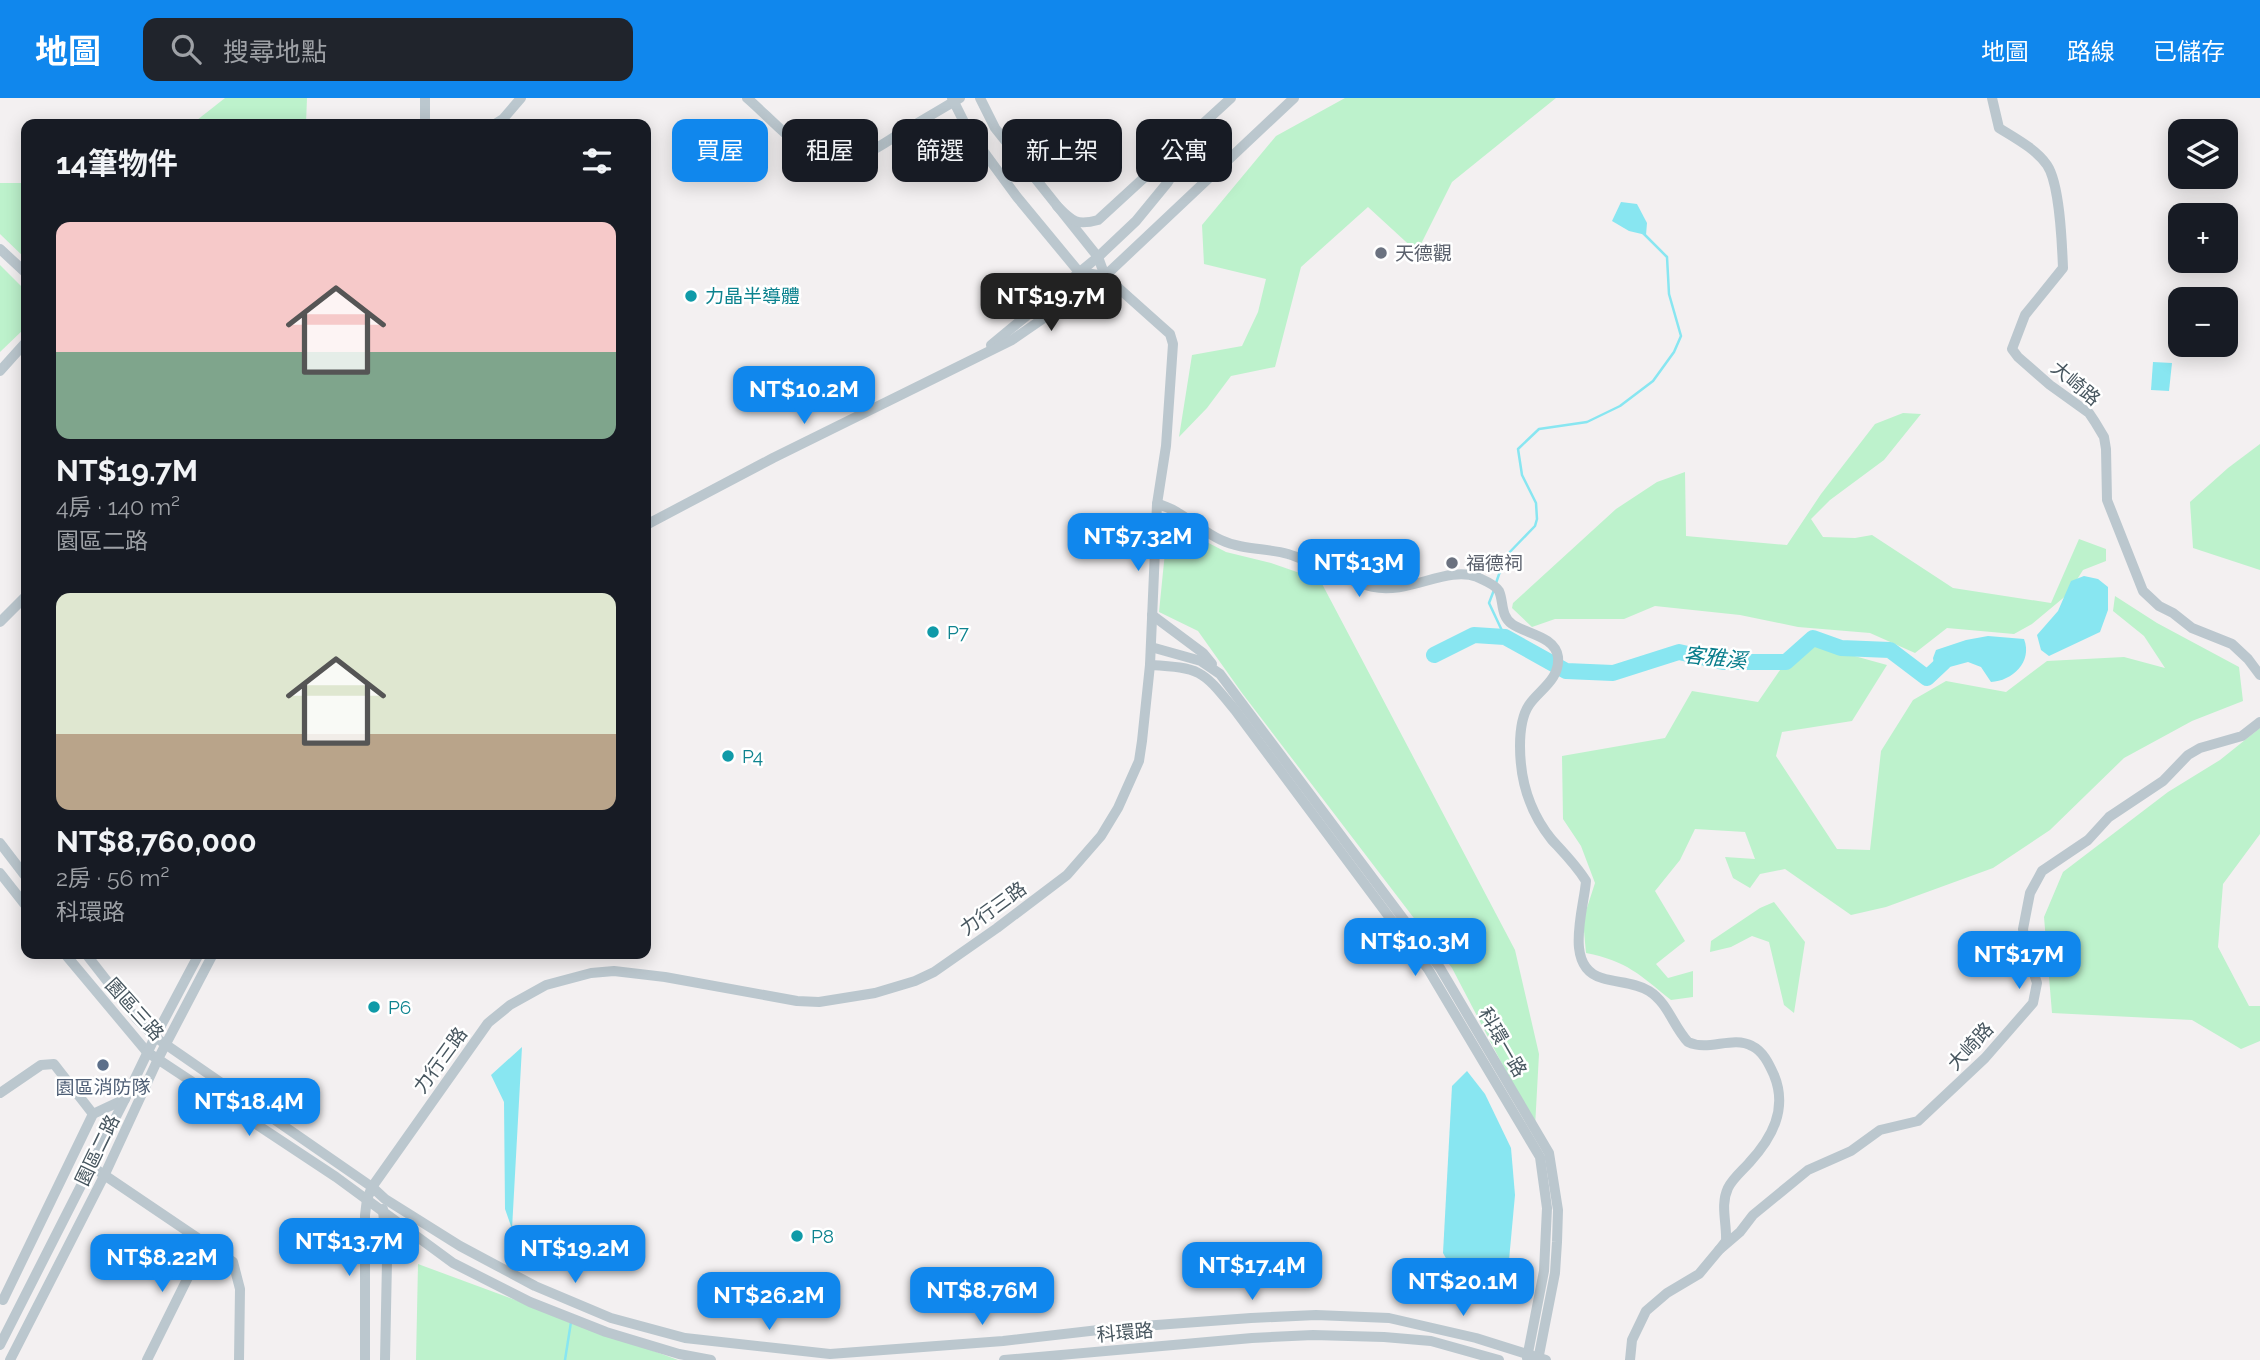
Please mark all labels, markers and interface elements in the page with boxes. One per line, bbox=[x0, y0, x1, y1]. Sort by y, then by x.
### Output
search box bbox=[143, 18, 633, 81]
icon: search bbox=[167, 30, 205, 68]
text: 地圖 bbox=[35, 32, 101, 71]
text: 搜尋地點 bbox=[223, 37, 327, 67]
text: 地圖 bbox=[1981, 37, 2029, 66]
text: 路線 bbox=[2067, 37, 2115, 66]
text: 已儲存 bbox=[2153, 37, 2225, 66]
chip: 買屋 bbox=[672, 119, 768, 182]
chip: 租屋 bbox=[782, 119, 878, 182]
chip: 篩選 bbox=[892, 119, 988, 182]
chip: 新上架 bbox=[1002, 119, 1122, 182]
chip: 公寓 bbox=[1136, 119, 1232, 182]
map controls bbox=[2168, 119, 2238, 357]
button: layers bbox=[2168, 119, 2238, 189]
icon: filters bbox=[578, 142, 616, 180]
text: 14筆物件 bbox=[56, 146, 178, 181]
button: + bbox=[2168, 203, 2238, 273]
place label: 天德觀 bbox=[1395, 242, 1452, 264]
marker: 天德觀 bbox=[1373, 245, 1389, 261]
icon: home bbox=[273, 267, 399, 393]
pin: NT$19.7M bbox=[979, 274, 1123, 333]
text: NT$19.7M bbox=[997, 282, 1105, 309]
place label: 力晶半導體 bbox=[705, 285, 800, 307]
button: − bbox=[2168, 287, 2238, 357]
marker: 力晶半導體 bbox=[683, 288, 699, 304]
street label: 大崎路 bbox=[2047, 356, 2105, 410]
pin: NT$10.2M bbox=[732, 366, 876, 426]
text: NT$10.2M bbox=[749, 375, 859, 402]
text: NT$19.7M bbox=[56, 453, 198, 488]
text: 4房 · 140 m² bbox=[56, 493, 180, 520]
pin: NT$7.32M bbox=[1066, 514, 1210, 573]
text: NT$7.32M bbox=[1084, 522, 1192, 549]
text: 園區二路 bbox=[56, 527, 148, 554]
pin: NT$13M bbox=[1302, 540, 1416, 599]
text: NT$13M bbox=[1314, 548, 1404, 575]
place label: 福德祠 bbox=[1466, 552, 1523, 574]
marker: 福德祠 bbox=[1444, 555, 1460, 571]
place label: P7 bbox=[947, 621, 969, 643]
marker: P7 bbox=[925, 624, 941, 640]
icon: home bbox=[273, 638, 399, 764]
water label: 客雅溪 bbox=[1682, 642, 1751, 674]
place label: P4 bbox=[742, 745, 763, 767]
marker: P4 bbox=[720, 748, 736, 764]
text: NT$8,760,000 bbox=[56, 824, 257, 859]
text: 2房 · 56 m² bbox=[56, 864, 169, 891]
street label: 力行三路 bbox=[956, 877, 1030, 939]
text: 科環路 bbox=[56, 898, 125, 925]
pin: NT$10.3M bbox=[1343, 918, 1487, 978]
text: NT$10.3M bbox=[1360, 927, 1470, 954]
pin: NT$17M bbox=[1962, 932, 2076, 991]
text: NT$17M bbox=[1974, 940, 2064, 967]
street label: 園區三路 bbox=[101, 973, 169, 1045]
place label: P6 bbox=[388, 996, 411, 1018]
marker: P6 bbox=[366, 999, 382, 1015]
street label: 科環一路 bbox=[1474, 1004, 1532, 1080]
street label: 大崎路 bbox=[1943, 1018, 1997, 1074]
street label: 力行三路 bbox=[409, 1023, 471, 1097]
marker: 園區消防隊 bbox=[95, 1057, 111, 1073]
place label: 園區消防隊 bbox=[55, 1076, 151, 1098]
pin: NT$18.4M bbox=[177, 1079, 321, 1138]
text: NT$18.4M bbox=[194, 1087, 304, 1114]
street label: 園區二路 bbox=[70, 1111, 124, 1189]
pin: NT$13.7M bbox=[277, 1218, 421, 1278]
place label: P8 bbox=[811, 1225, 834, 1247]
pin: NT$19.2M bbox=[503, 1226, 647, 1285]
text: NT$13.7M bbox=[295, 1227, 403, 1254]
marker: P8 bbox=[789, 1228, 805, 1244]
pin: NT$8.22M bbox=[90, 1234, 234, 1294]
text: NT$19.2M bbox=[520, 1234, 630, 1261]
pin: NT$17.4M bbox=[1180, 1242, 1324, 1302]
text: NT$8.22M bbox=[106, 1243, 218, 1270]
text: NT$17.4M bbox=[1198, 1251, 1306, 1278]
pin: NT$20.1M bbox=[1391, 1258, 1535, 1318]
text: NT$20.1M bbox=[1408, 1267, 1518, 1294]
pin: NT$8.76M bbox=[910, 1268, 1054, 1327]
pin: NT$26.2M bbox=[697, 1272, 841, 1332]
text: NT$8.76M bbox=[926, 1276, 1038, 1303]
text: NT$26.2M bbox=[713, 1281, 825, 1308]
street label: 科環路 bbox=[1096, 1319, 1154, 1345]

